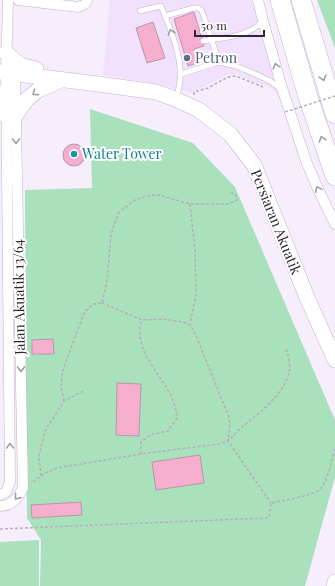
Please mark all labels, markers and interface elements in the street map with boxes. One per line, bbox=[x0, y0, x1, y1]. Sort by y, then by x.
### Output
scale bar bbox=[195, 12, 264, 38]
text: 50 m bbox=[201, 17, 227, 33]
one-way arrow bbox=[167, 29, 175, 36]
place label: Petron bbox=[195, 48, 238, 67]
marker: Petron bbox=[182, 53, 192, 63]
one-way arrow bbox=[272, 63, 281, 70]
one-way arrow bbox=[318, 74, 327, 81]
one-way arrow bbox=[32, 88, 39, 95]
one-way arrow bbox=[318, 136, 327, 143]
one-way arrow bbox=[12, 138, 20, 144]
place label: Water Tower bbox=[81, 144, 162, 163]
marker: Water Tower bbox=[69, 149, 79, 159]
street label: Persiaran Akuatik bbox=[247, 166, 306, 277]
one-way arrow bbox=[315, 185, 323, 193]
street label: Jalan Akuatik 13/64 bbox=[8, 239, 29, 356]
one-way arrow bbox=[16, 366, 25, 372]
one-way arrow bbox=[6, 443, 14, 449]
one-way arrow bbox=[14, 492, 21, 500]

